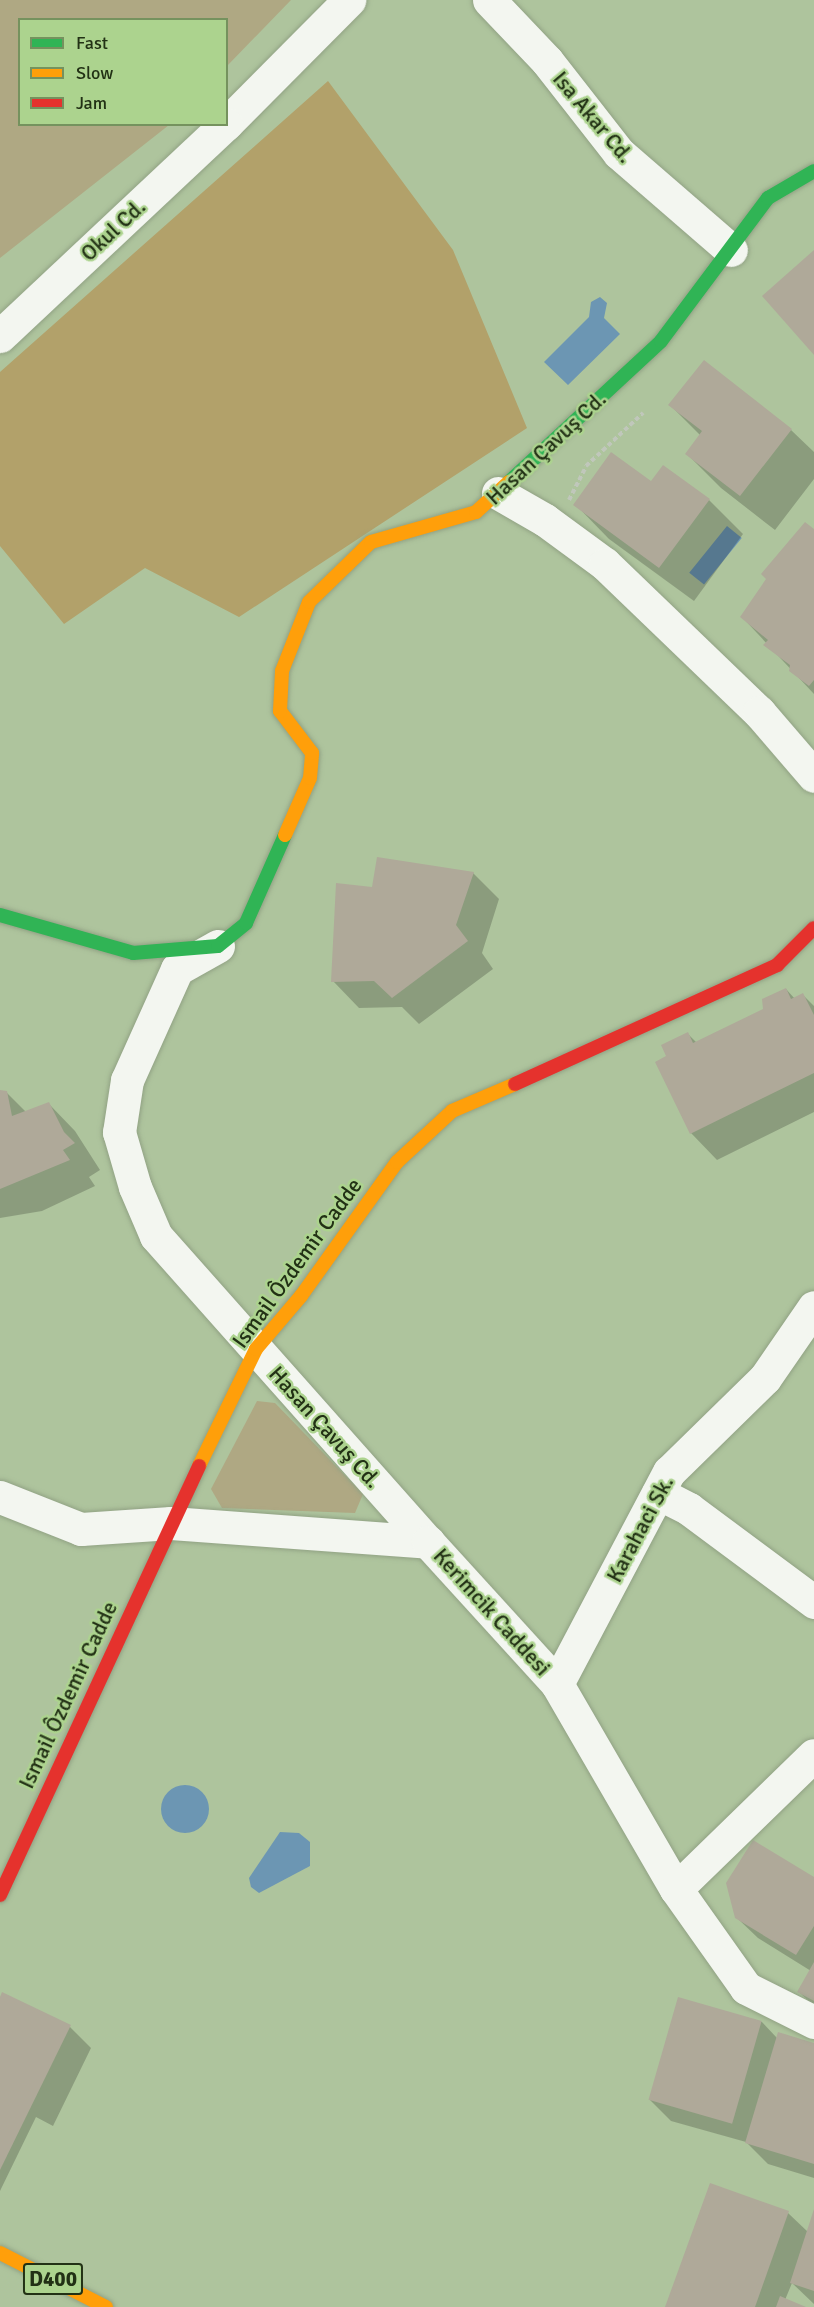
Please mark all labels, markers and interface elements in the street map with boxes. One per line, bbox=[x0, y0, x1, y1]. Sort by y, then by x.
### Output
legend bbox=[18, 18, 228, 126]
text: Fast bbox=[76, 32, 108, 54]
text: Slow bbox=[76, 62, 113, 84]
street label: Isa Akar Cd. bbox=[547, 66, 639, 168]
text: Jam bbox=[76, 92, 107, 114]
street label: Okul Cd. bbox=[75, 193, 151, 267]
street label: Hasan Çavuş Cd. bbox=[480, 386, 612, 510]
street label: Ismail Ôzdemir Cadde bbox=[226, 1173, 368, 1353]
street label: Hasan Çavuş Cd. bbox=[263, 1361, 387, 1493]
street label: Karahaci Sk. bbox=[601, 1471, 679, 1587]
street label: Kerimcik Caddesi bbox=[428, 1543, 556, 1681]
street label: Ismail Ôzdemir Cadde bbox=[13, 1597, 123, 1793]
road number: D400 bbox=[22, 2261, 84, 2297]

